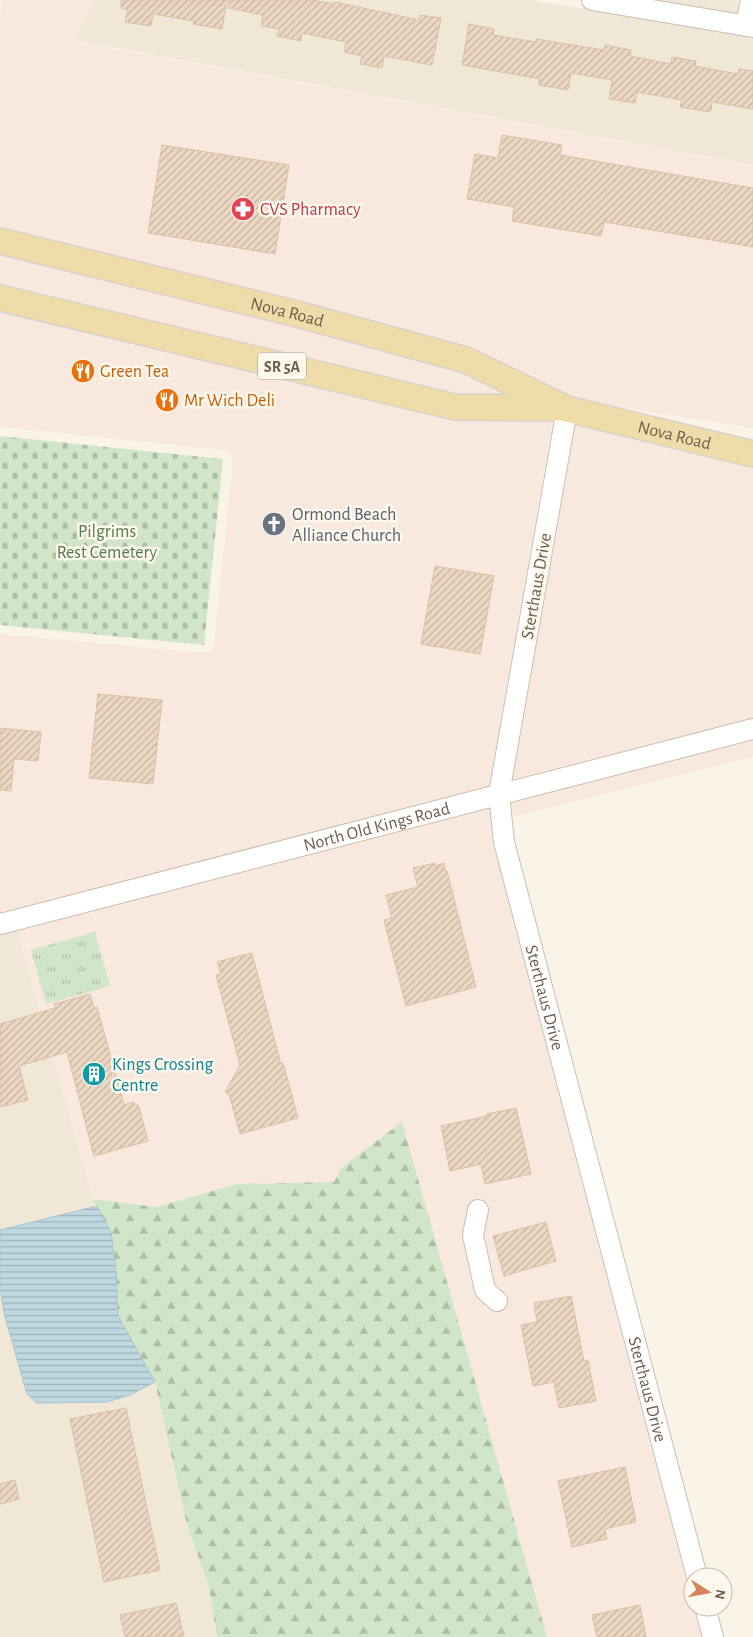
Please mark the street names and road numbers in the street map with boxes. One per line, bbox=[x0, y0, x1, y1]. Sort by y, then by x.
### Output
street label: Nova Road bbox=[249, 295, 326, 331]
road number: SR 5A bbox=[258, 352, 306, 380]
street label: Nova Road bbox=[636, 418, 713, 454]
street label: Sterthaus Drive bbox=[519, 532, 555, 641]
street label: North Old Kings Road bbox=[302, 800, 452, 855]
street label: Sterthaus Drive bbox=[521, 943, 566, 1052]
street label: Sterthaus Drive bbox=[624, 1335, 669, 1444]

